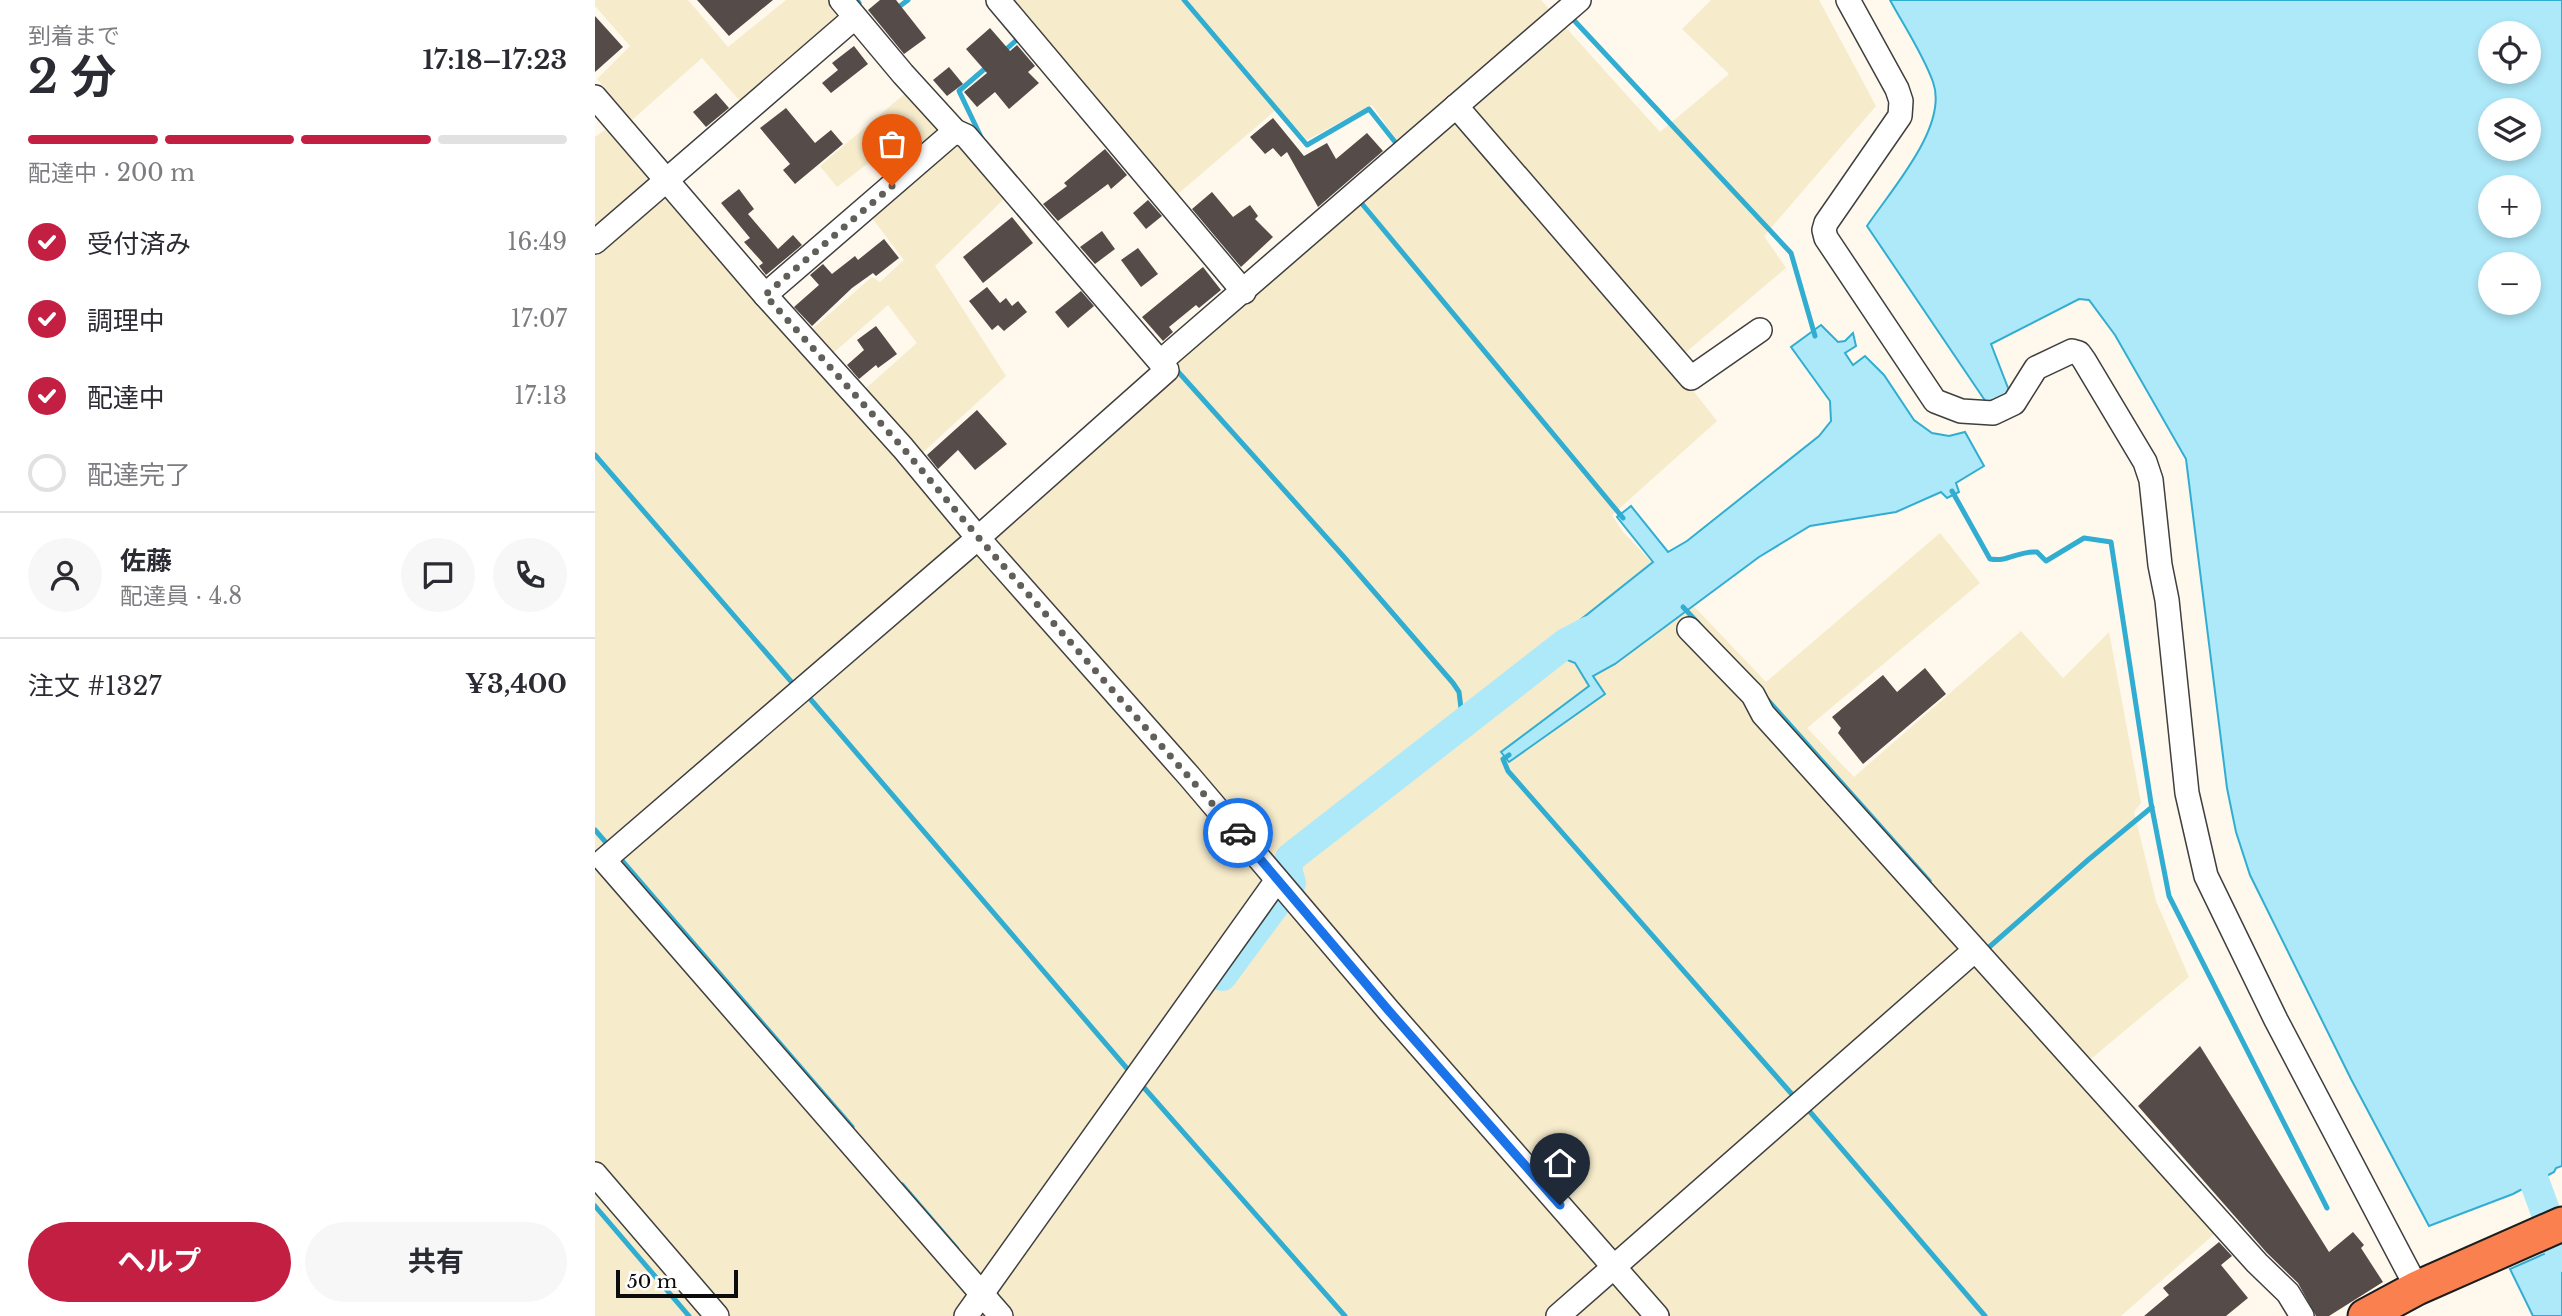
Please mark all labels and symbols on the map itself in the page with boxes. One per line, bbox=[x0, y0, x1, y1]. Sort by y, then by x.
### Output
pin bbox=[862, 114, 922, 186]
courier bbox=[1203, 798, 1273, 868]
pin bbox=[1530, 1133, 1590, 1205]
scale bar bbox=[616, 1267, 739, 1299]

